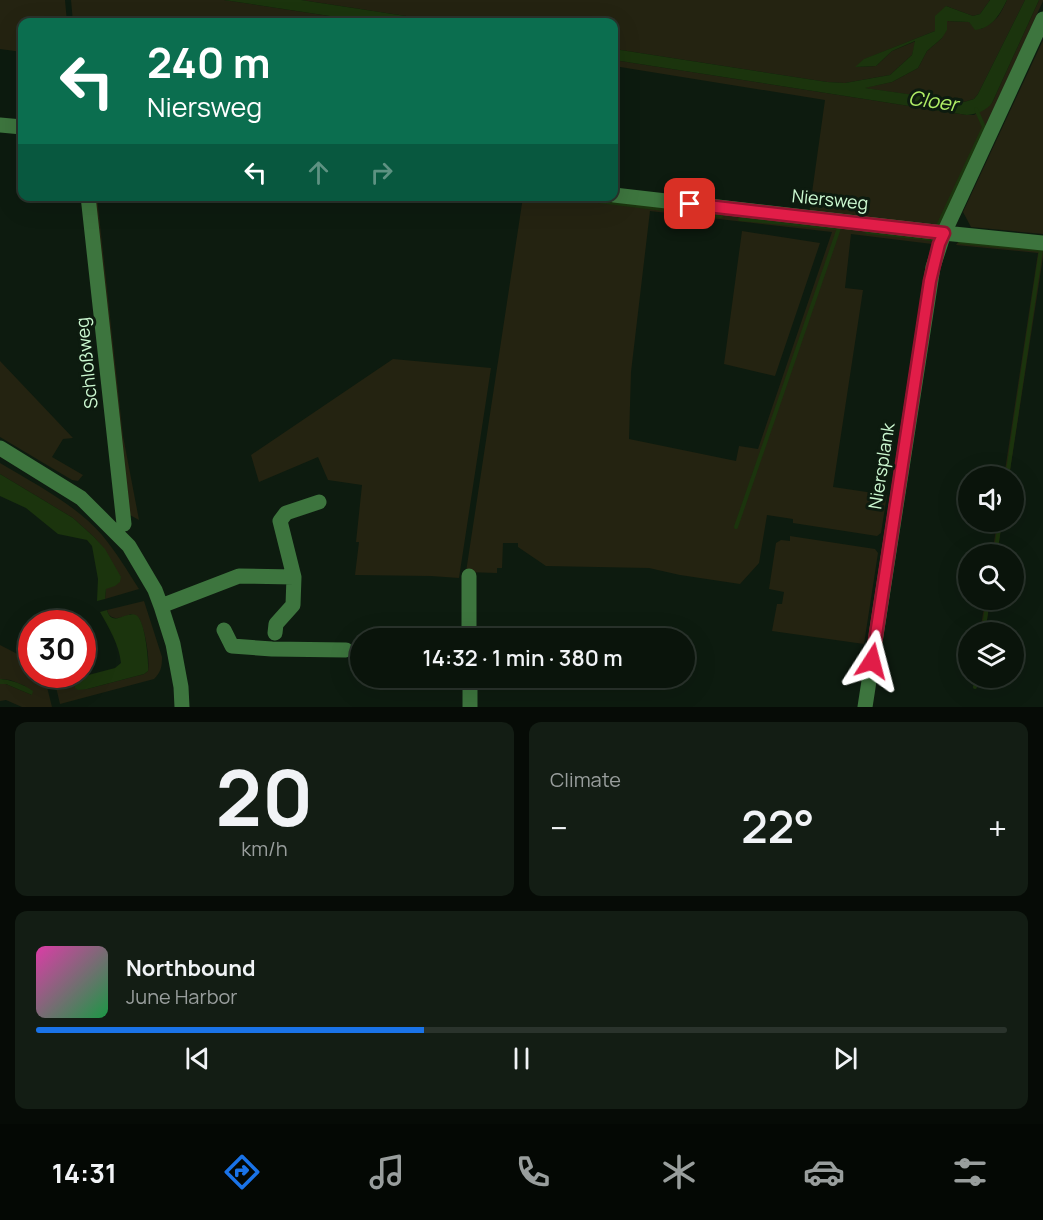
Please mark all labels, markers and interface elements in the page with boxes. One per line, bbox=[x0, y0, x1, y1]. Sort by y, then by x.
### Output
text: 240 m bbox=[147, 33, 271, 91]
icon: left bbox=[48, 42, 126, 120]
water label: Cloer bbox=[907, 84, 962, 118]
text: Niersweg bbox=[147, 88, 262, 125]
icon: left bbox=[239, 156, 272, 189]
icon: ahead bbox=[302, 156, 335, 189]
icon: right bbox=[365, 156, 398, 189]
pin bbox=[664, 178, 715, 229]
street label: Niersweg bbox=[791, 183, 870, 215]
icon: arrive bbox=[673, 187, 706, 220]
street label: Schloßweg bbox=[69, 316, 103, 410]
street label: Niersplank bbox=[862, 420, 900, 511]
map controls bbox=[958, 466, 1024, 688]
button: sound bbox=[958, 466, 1024, 532]
button: search bbox=[958, 544, 1024, 610]
speed limit sign: 30 bbox=[18, 610, 96, 688]
button: layers bbox=[958, 622, 1024, 688]
position arrow bbox=[840, 629, 904, 693]
text: 14:32 · 1 min · 380 m bbox=[422, 643, 623, 673]
text: 20 bbox=[216, 743, 313, 849]
text: Climate bbox=[550, 766, 621, 793]
text: 22° bbox=[741, 795, 814, 857]
text: − bbox=[550, 805, 568, 850]
text: + bbox=[988, 805, 1007, 850]
text: km/h bbox=[241, 835, 288, 862]
text: Northbound bbox=[126, 953, 256, 983]
text: June Harbor bbox=[126, 983, 238, 1010]
icon: previous bbox=[181, 1042, 214, 1075]
icon: pause bbox=[505, 1042, 538, 1075]
icon: next bbox=[829, 1042, 862, 1075]
icon: directions bbox=[221, 1151, 263, 1193]
icon: music bbox=[366, 1151, 408, 1193]
icon: phone bbox=[512, 1151, 554, 1193]
icon: climate bbox=[658, 1151, 700, 1193]
icon: car bbox=[803, 1151, 845, 1193]
icon: filters bbox=[949, 1151, 991, 1193]
text: 14:31 bbox=[52, 1154, 117, 1191]

